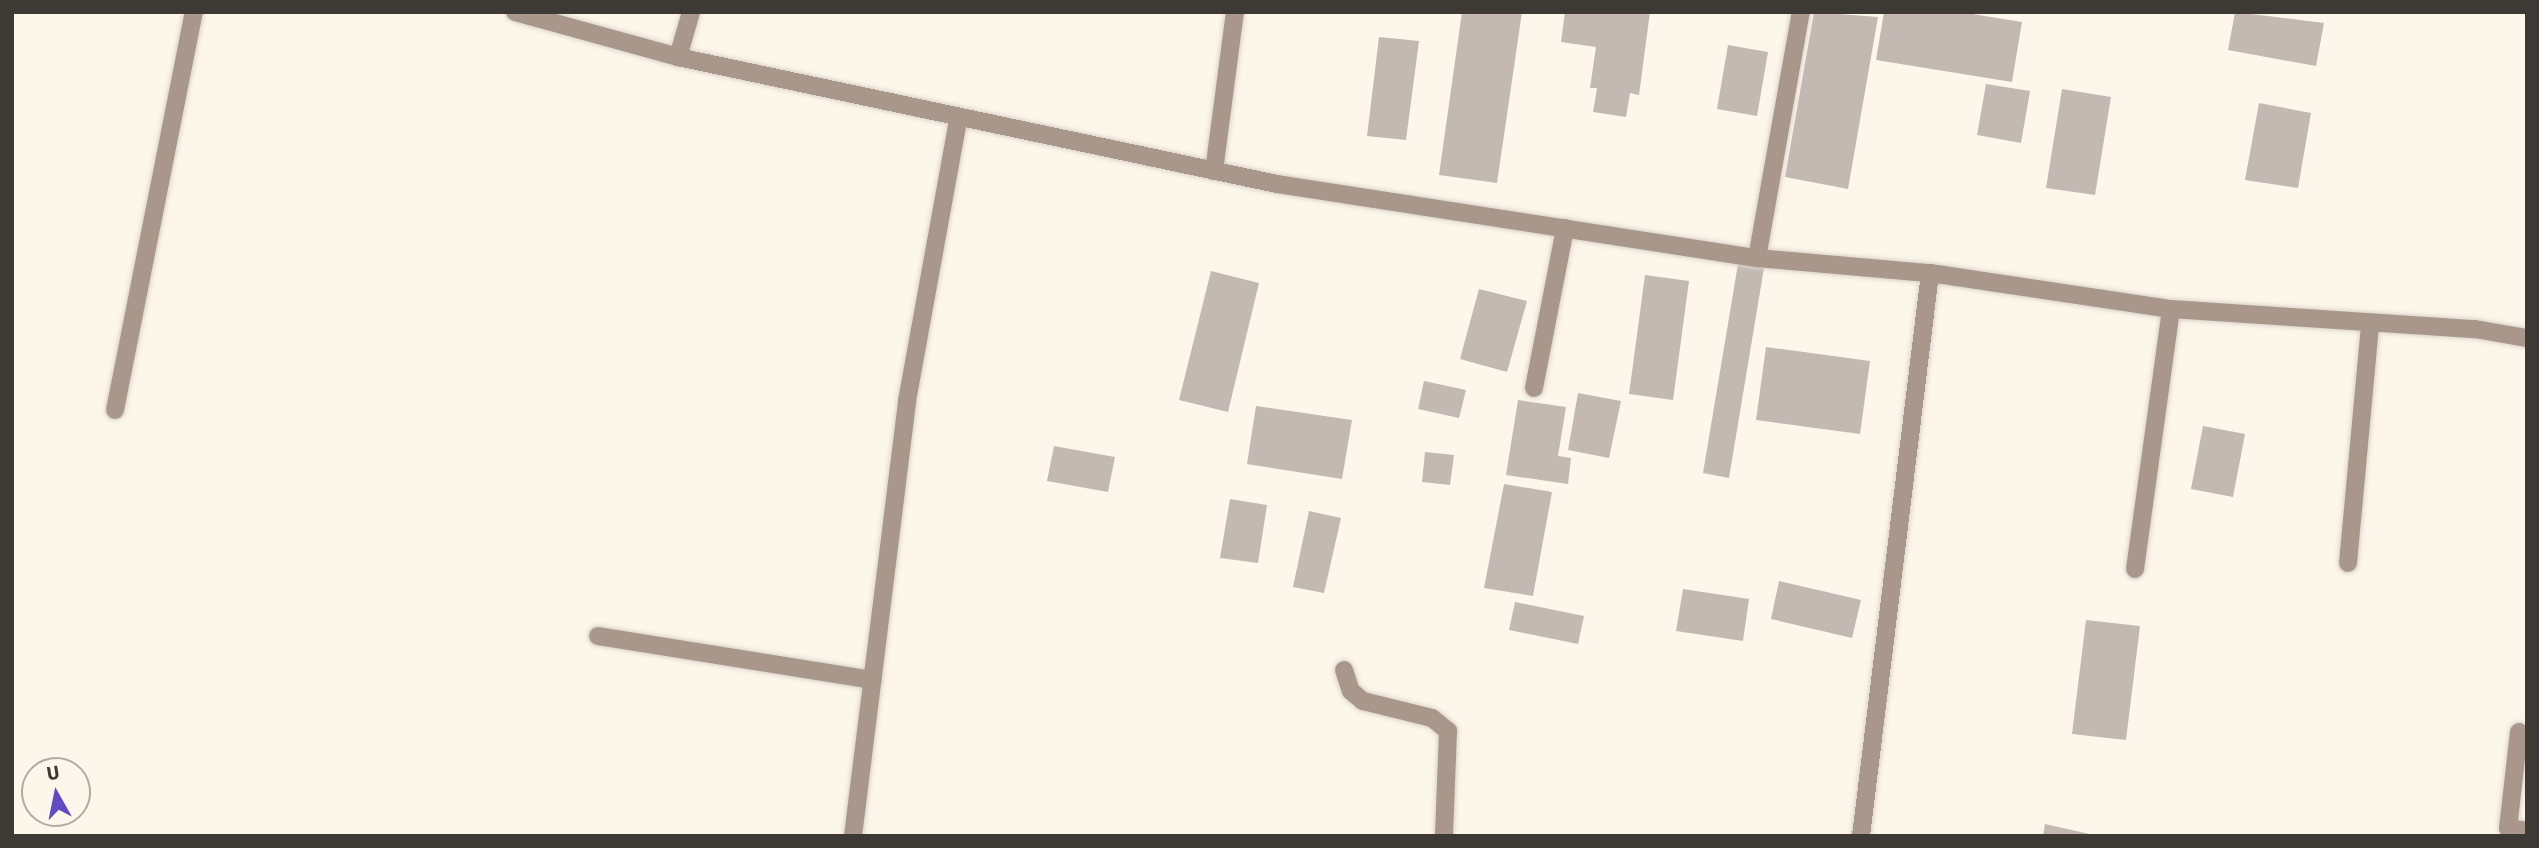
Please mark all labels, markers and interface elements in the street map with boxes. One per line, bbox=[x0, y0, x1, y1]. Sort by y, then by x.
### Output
north arrow bbox=[21, 757, 91, 827]
text: U bbox=[45, 760, 61, 786]

